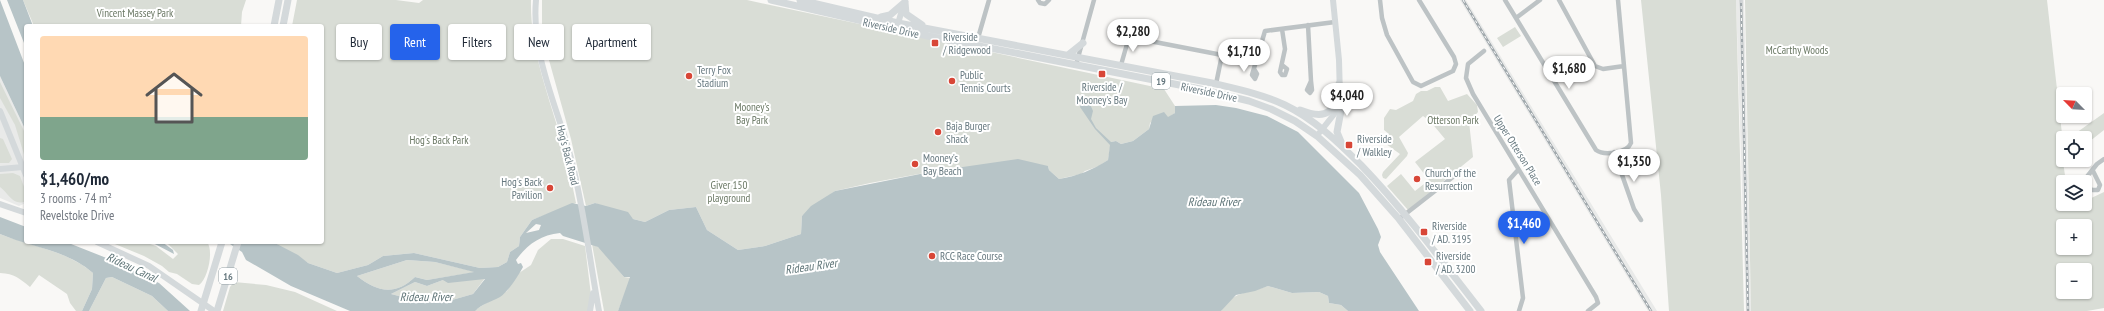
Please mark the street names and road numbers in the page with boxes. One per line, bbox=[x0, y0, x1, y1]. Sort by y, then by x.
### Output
street label: Riverside Drive bbox=[862, 15, 921, 41]
road number: 19 bbox=[1152, 73, 1170, 89]
street label: Riverside Drive bbox=[1180, 79, 1239, 105]
street label: Upper Otterson Place bbox=[1491, 112, 1546, 188]
street label: Hog's Back Road bbox=[554, 123, 582, 187]
road number: 16 bbox=[219, 268, 237, 284]

